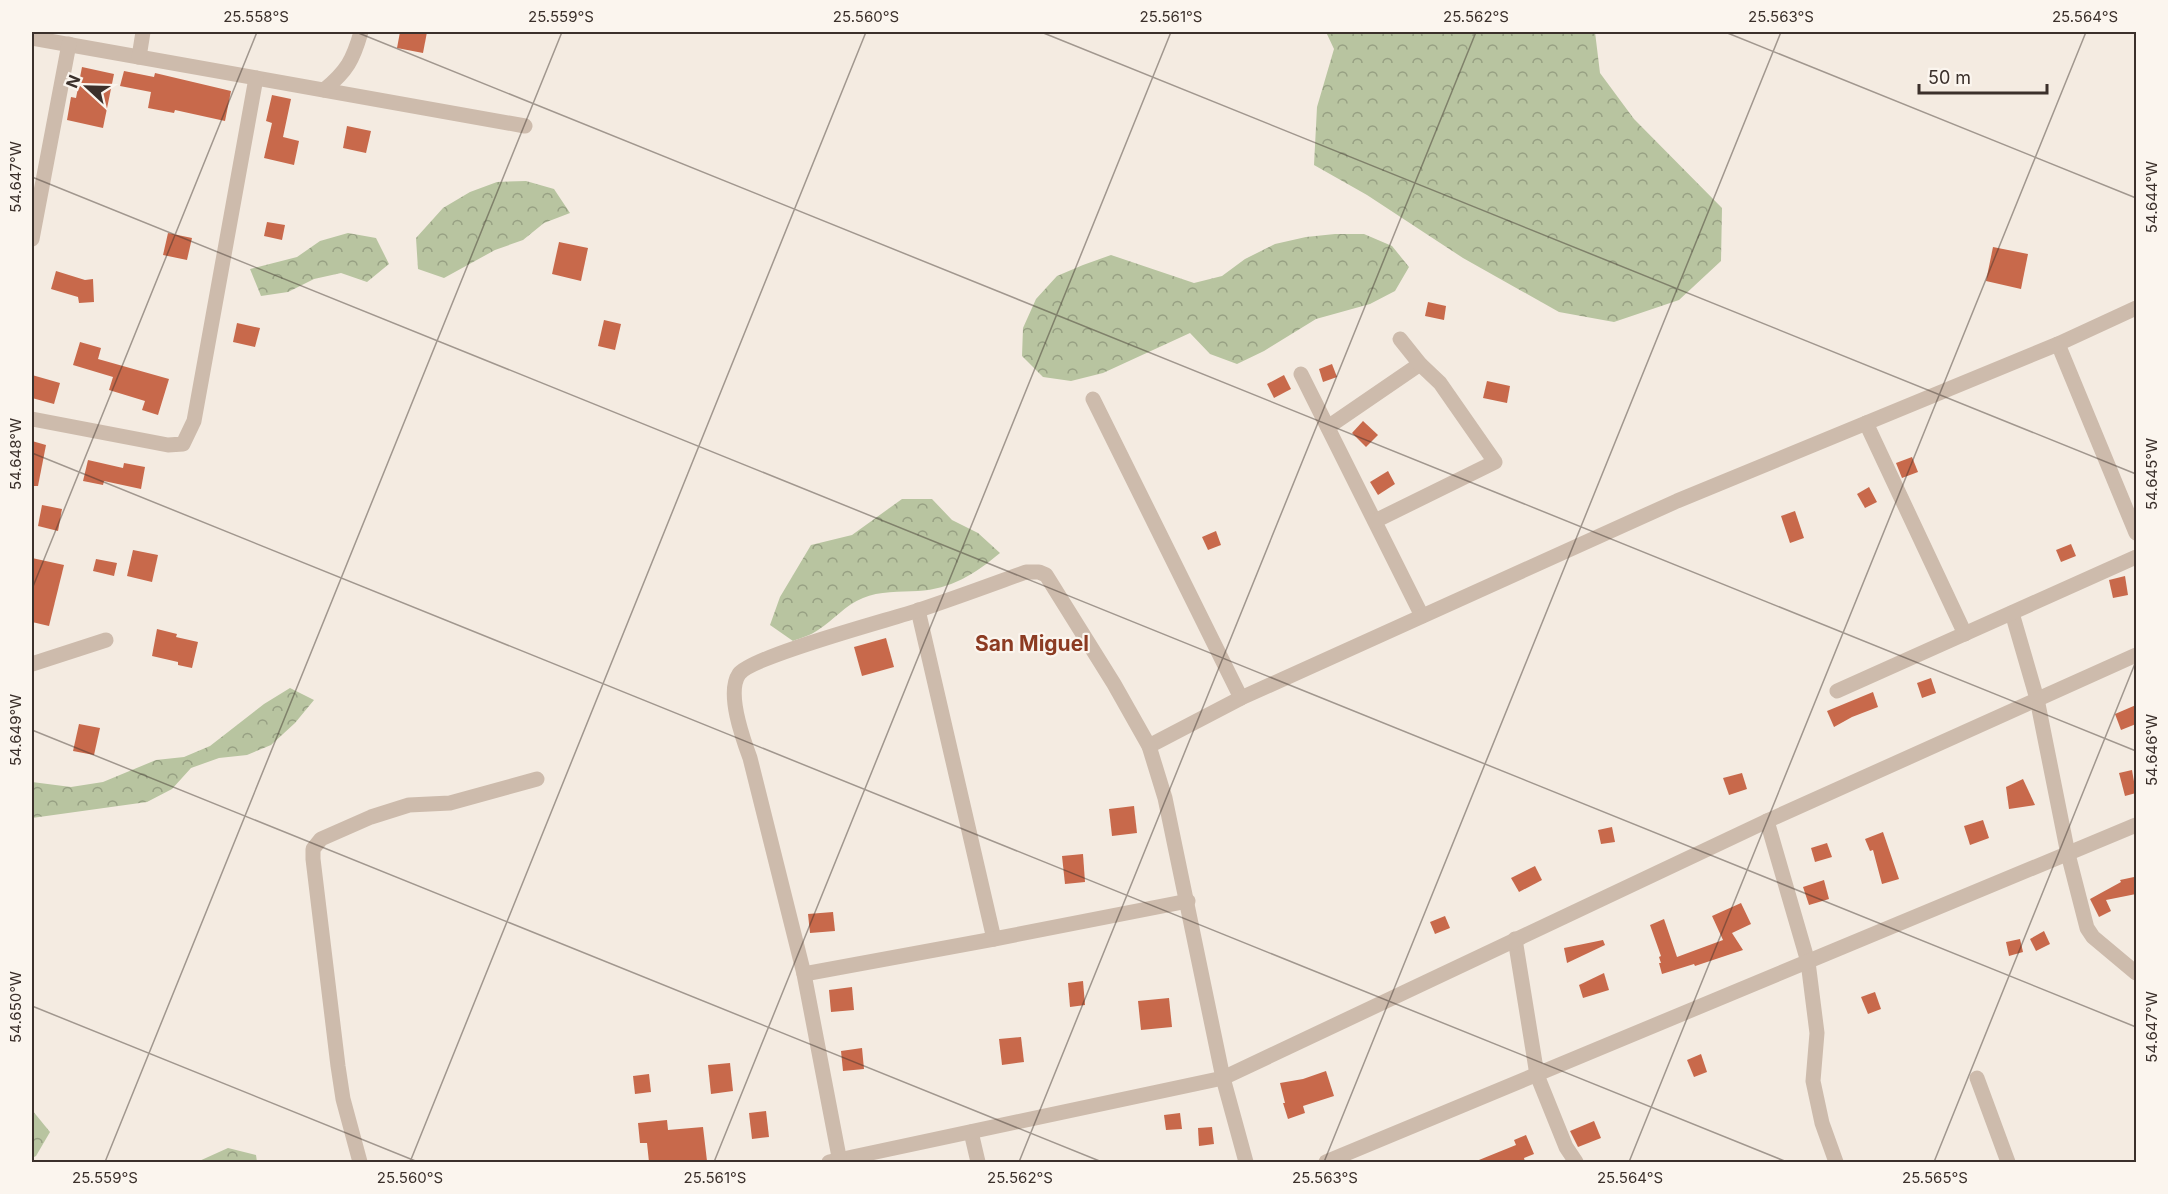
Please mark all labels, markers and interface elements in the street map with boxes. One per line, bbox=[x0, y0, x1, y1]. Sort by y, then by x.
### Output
text: 25.558°S bbox=[223, 7, 289, 26]
text: 25.559°S bbox=[528, 7, 594, 26]
text: 25.560°S bbox=[833, 7, 899, 26]
text: 25.561°S bbox=[1140, 7, 1202, 26]
text: 25.562°S bbox=[1443, 7, 1509, 26]
text: 25.563°S bbox=[1748, 7, 1814, 26]
text: 25.564°S bbox=[2052, 7, 2118, 26]
north arrow bbox=[57, 57, 117, 117]
scale bar bbox=[1919, 57, 2046, 95]
text: 50 m bbox=[1928, 67, 1971, 88]
text: N bbox=[62, 72, 85, 91]
text: 54.647°W bbox=[6, 141, 25, 213]
text: 54.644°W bbox=[2142, 161, 2161, 233]
text: 54.648°W bbox=[6, 418, 25, 490]
text: 54.645°W bbox=[2142, 438, 2161, 510]
district label: San Miguel bbox=[975, 631, 1089, 656]
text: 54.649°W bbox=[6, 694, 25, 766]
text: 54.646°W bbox=[2142, 714, 2161, 786]
text: 54.650°W bbox=[6, 971, 25, 1043]
text: 54.647°W bbox=[2142, 991, 2161, 1063]
text: 25.559°S bbox=[72, 1168, 138, 1187]
text: 25.560°S bbox=[377, 1168, 443, 1187]
text: 25.561°S bbox=[684, 1168, 746, 1187]
text: 25.562°S bbox=[987, 1168, 1053, 1187]
text: 25.563°S bbox=[1292, 1168, 1358, 1187]
text: 25.564°S bbox=[1597, 1168, 1663, 1187]
text: 25.565°S bbox=[1902, 1168, 1968, 1187]

